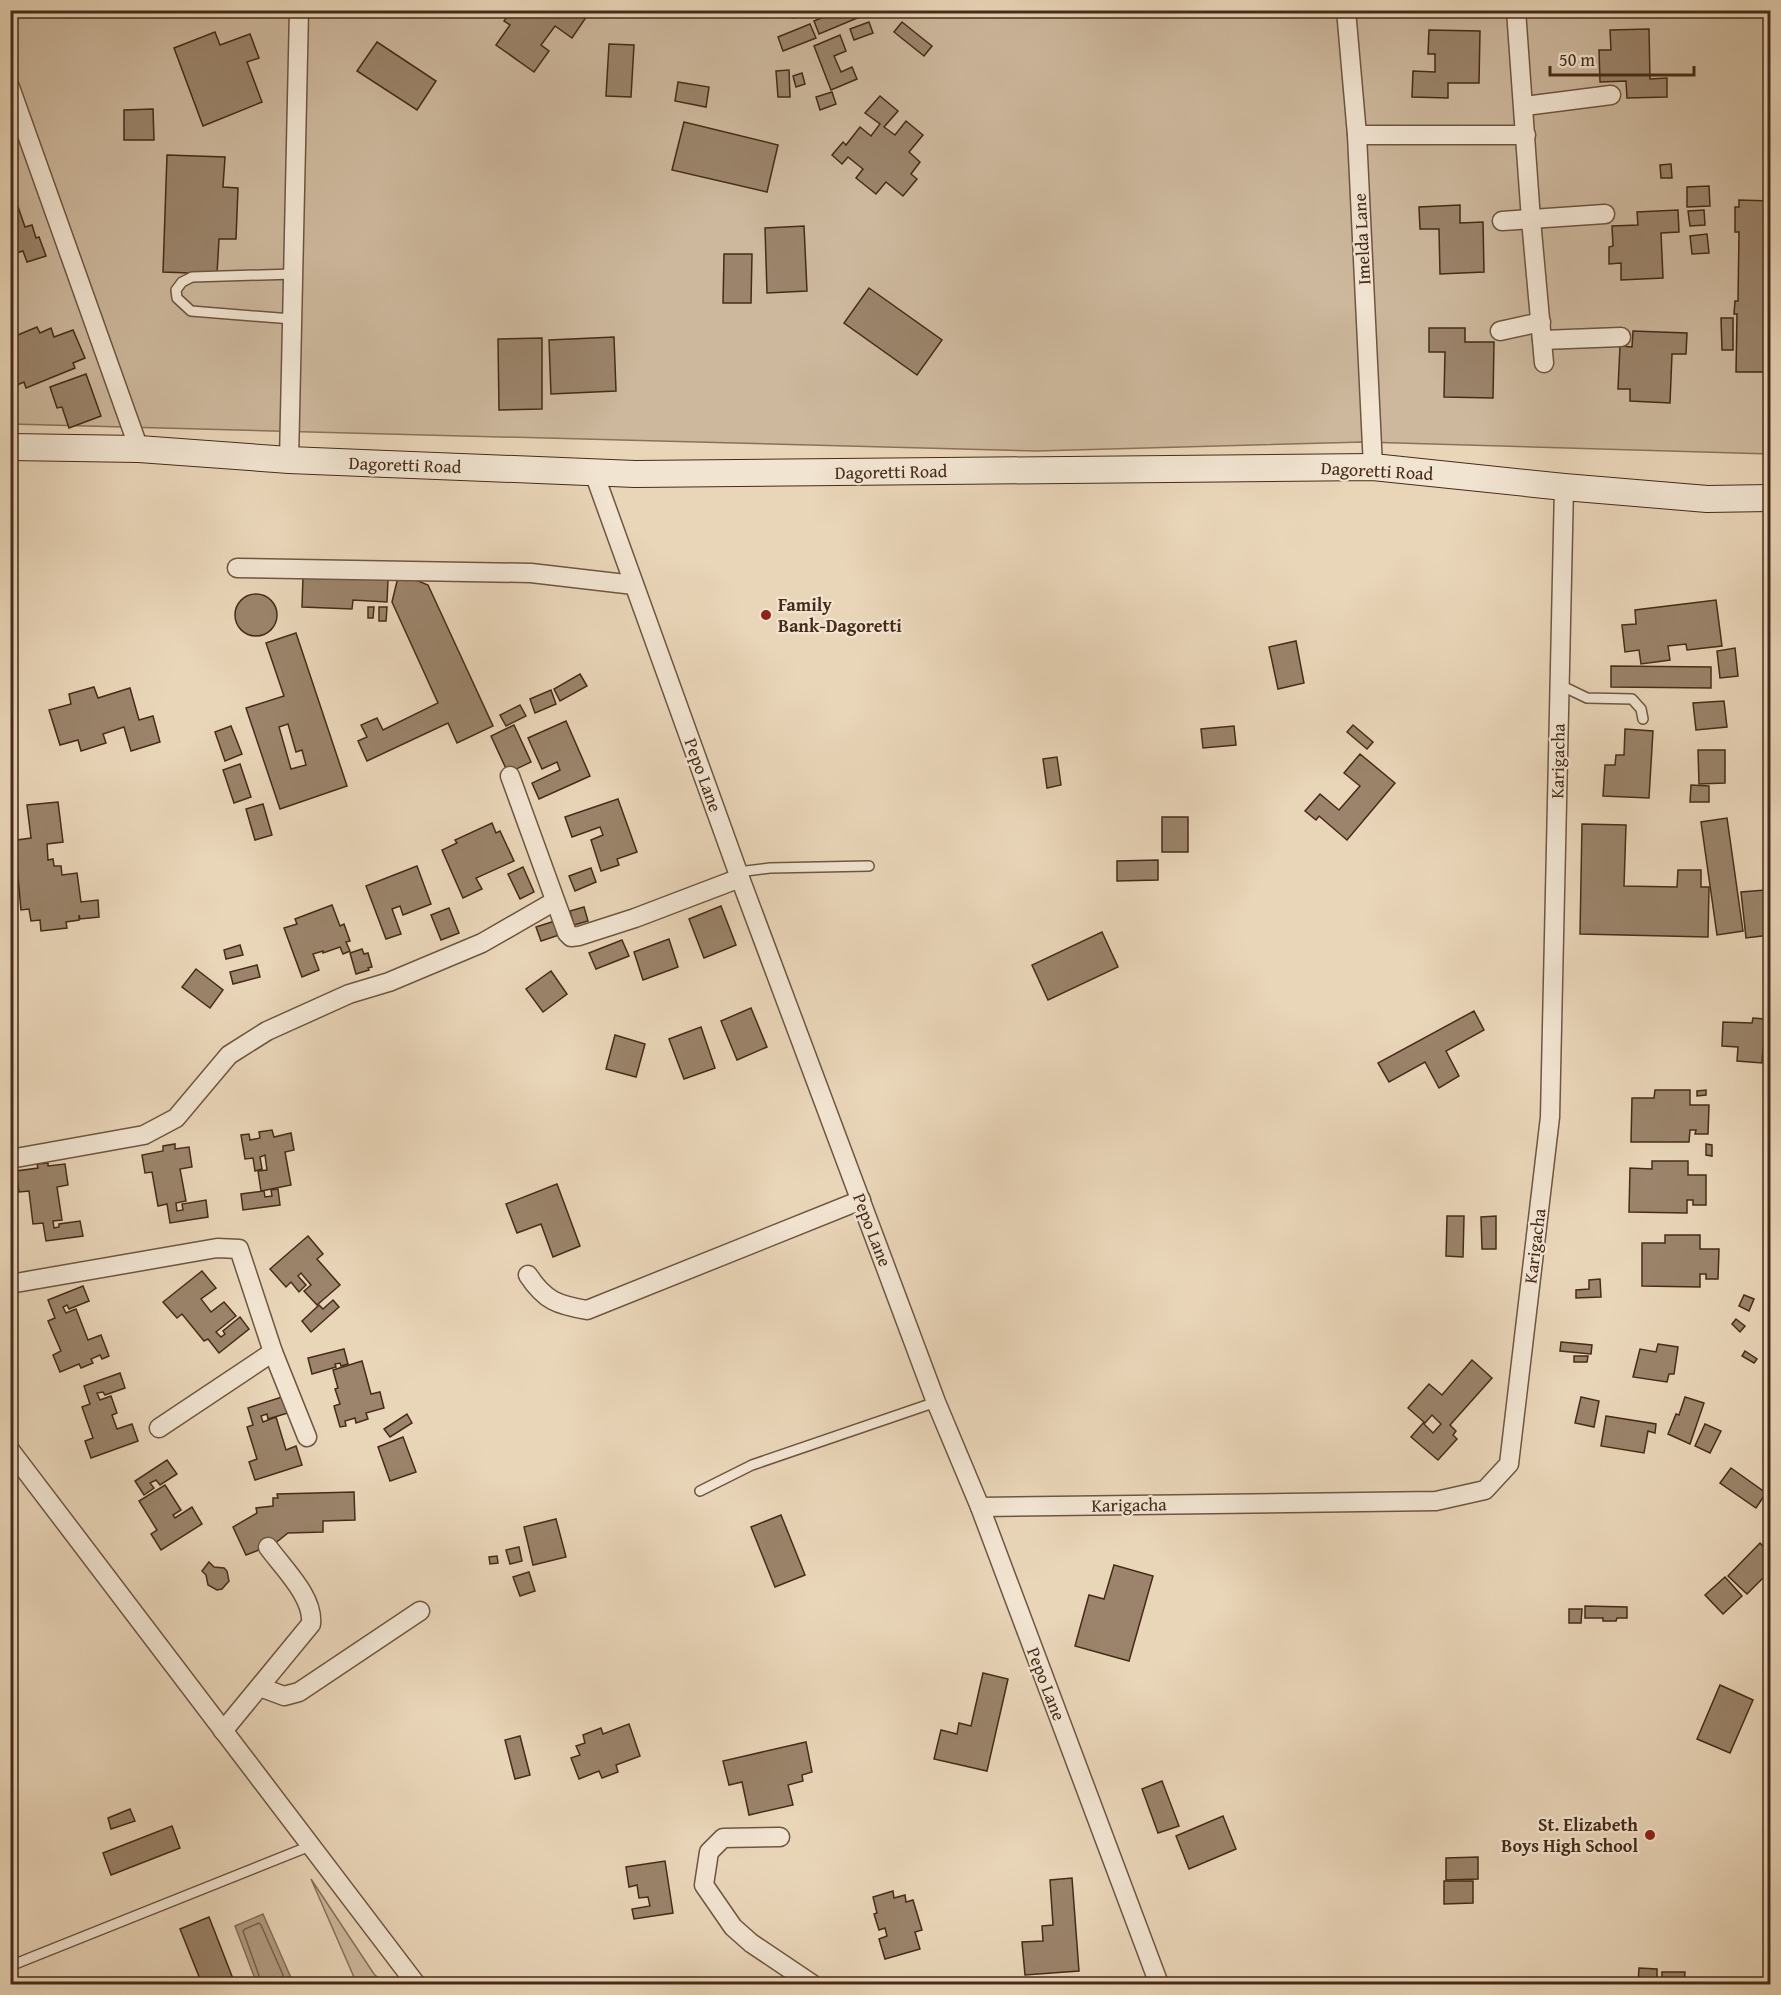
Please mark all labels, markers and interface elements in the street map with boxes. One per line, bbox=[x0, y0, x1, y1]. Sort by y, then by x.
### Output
scale bar bbox=[1550, 39, 1694, 77]
text: 50 m bbox=[1559, 46, 1595, 73]
street label: Imelda Lane bbox=[1346, 193, 1377, 285]
street label: Dagoretti Road bbox=[348, 449, 462, 480]
street label: Dagoretti Road bbox=[1320, 454, 1434, 487]
street label: Dagoretti Road bbox=[834, 457, 948, 486]
place label: Family Bank-Dagoretti bbox=[778, 591, 902, 639]
marker: Family Bank-Dagoretti bbox=[759, 608, 773, 622]
street label: Karigacha bbox=[1543, 723, 1572, 799]
street label: Pepo Lane bbox=[678, 734, 729, 816]
street label: Pepo Lane bbox=[846, 1189, 899, 1271]
street label: Karigacha bbox=[1517, 1206, 1553, 1285]
street label: Karigacha bbox=[1091, 1490, 1167, 1519]
street label: Pepo Lane bbox=[1020, 1643, 1073, 1725]
place label: St. Elizabeth Boys High School bbox=[1501, 1811, 1638, 1859]
marker: St. Elizabeth Boys High School bbox=[1643, 1828, 1657, 1842]

